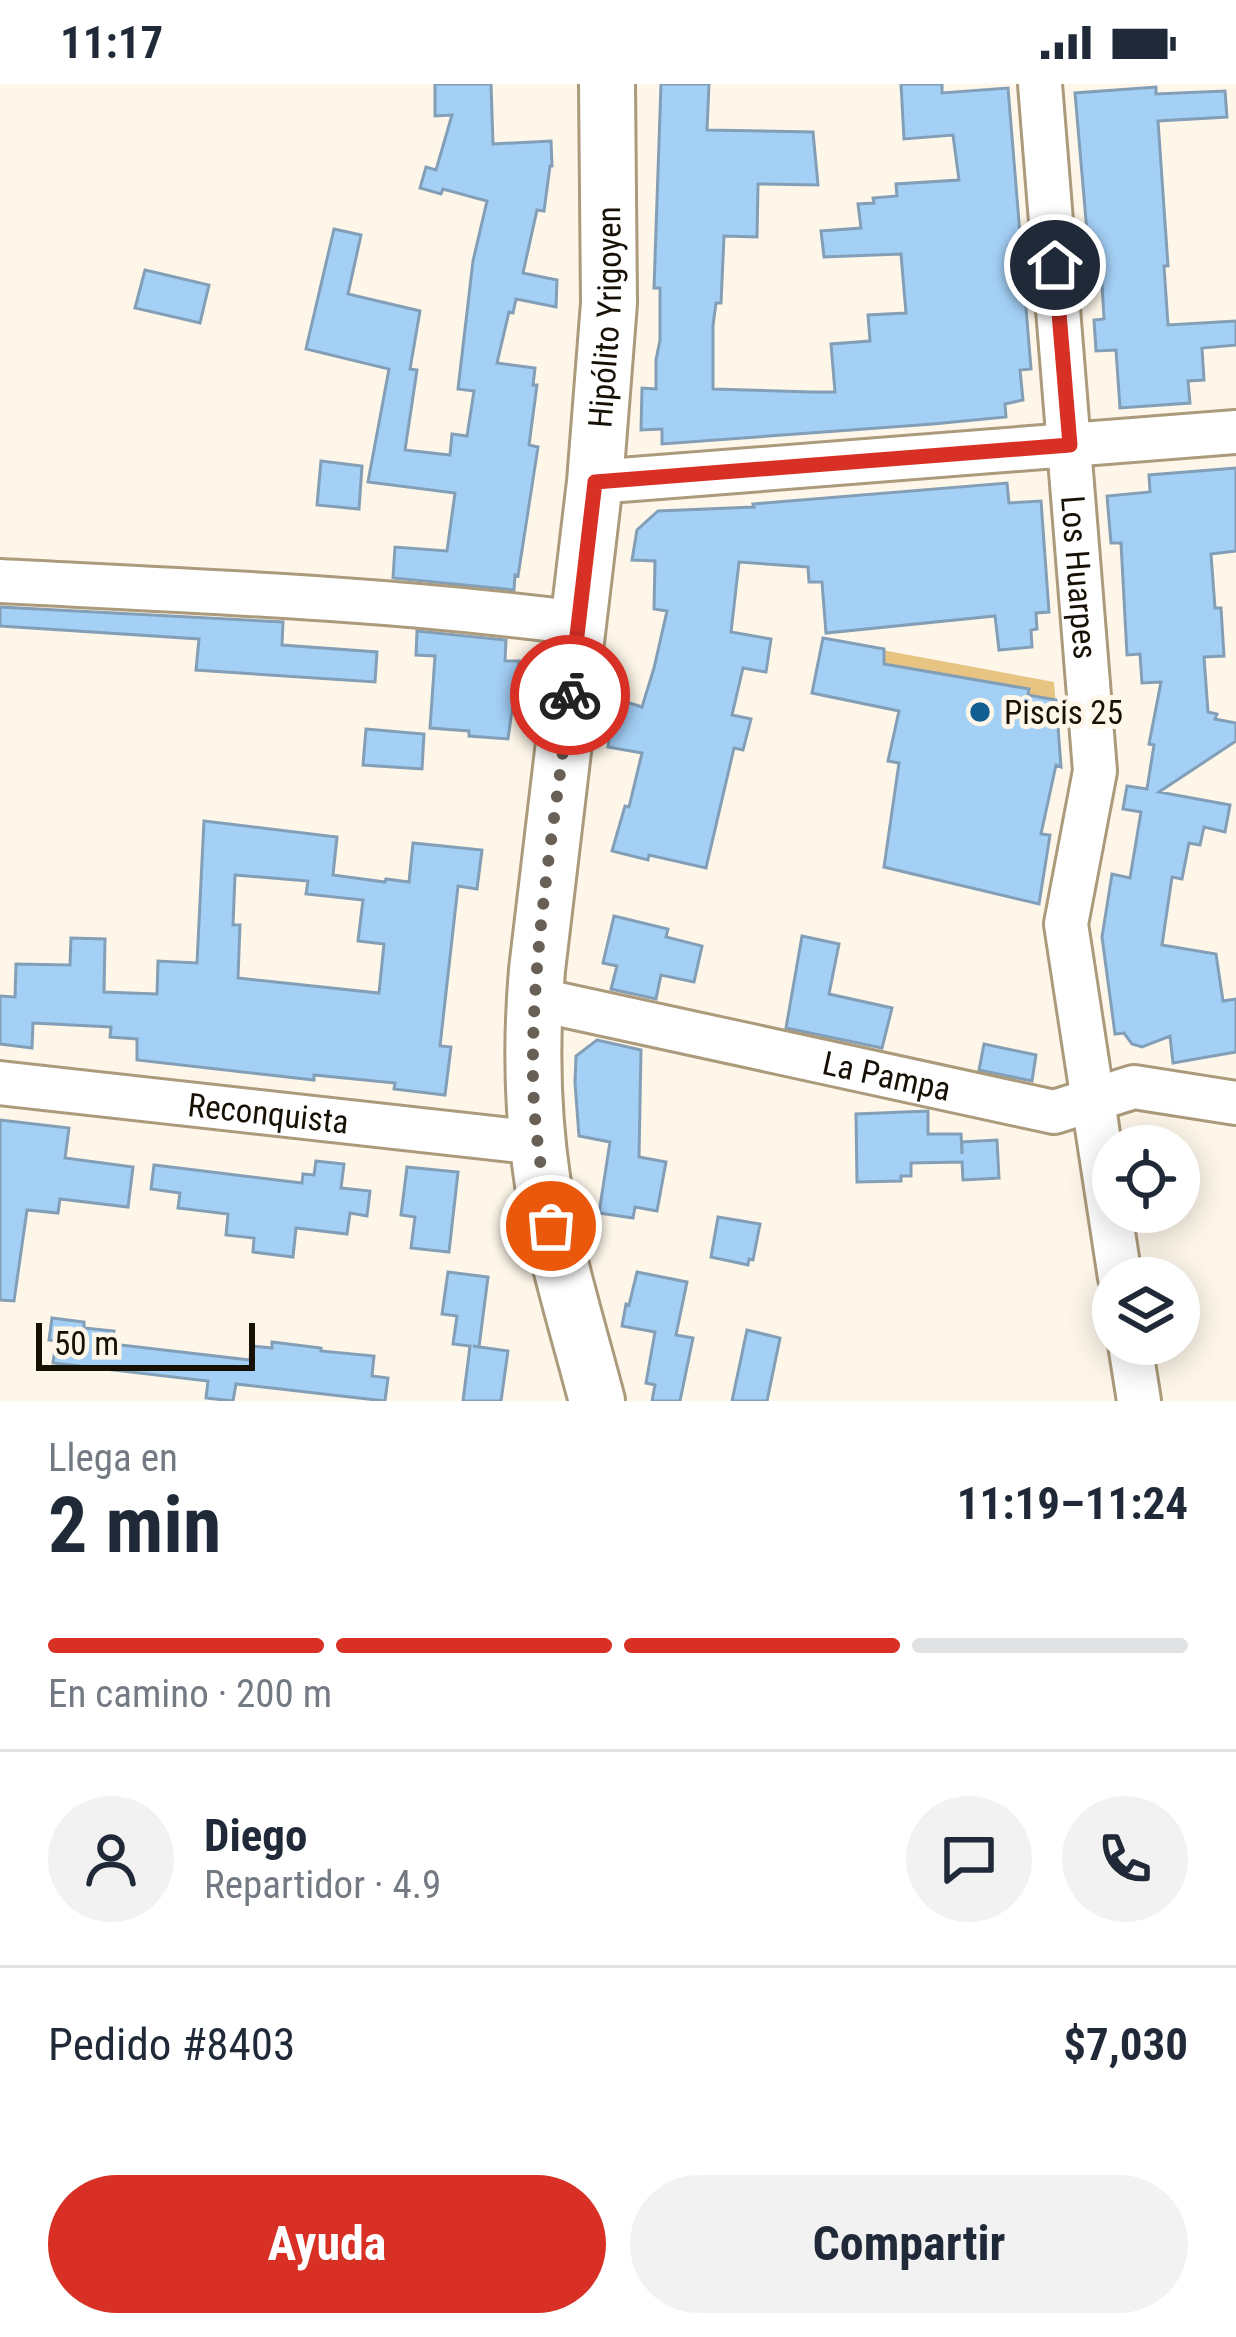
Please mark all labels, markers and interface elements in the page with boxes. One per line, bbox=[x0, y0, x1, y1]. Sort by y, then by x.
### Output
text: 11:17 bbox=[60, 16, 163, 69]
street label: Hipólito Yrigoyen bbox=[580, 206, 629, 429]
pin bbox=[1004, 214, 1106, 316]
icon: home bbox=[1022, 232, 1088, 298]
street label: Los Huarpes bbox=[1054, 494, 1105, 661]
courier bbox=[510, 635, 630, 755]
icon: bike bbox=[537, 662, 603, 728]
place label: Piscis 25 bbox=[1004, 693, 1123, 732]
marker: Piscis 25 bbox=[967, 699, 993, 725]
street label: La Pampa bbox=[819, 1043, 954, 1108]
street label: Reconquista bbox=[186, 1085, 351, 1141]
map controls bbox=[1092, 1125, 1200, 1365]
button: locate bbox=[1092, 1125, 1200, 1233]
pin bbox=[500, 1175, 602, 1277]
icon: bag bbox=[518, 1193, 584, 1259]
button: layers bbox=[1092, 1257, 1200, 1365]
scale bar bbox=[36, 1317, 255, 1370]
text: 50 m bbox=[54, 1324, 119, 1363]
text: Llega en bbox=[48, 1435, 178, 1481]
text: 11:19–11:24 bbox=[957, 1477, 1188, 1530]
text: 2 min bbox=[48, 1480, 221, 1571]
text: En camino · 200 m bbox=[48, 1671, 332, 1717]
button: person bbox=[48, 1796, 174, 1922]
button: chat bbox=[906, 1796, 1032, 1922]
button: phone bbox=[1062, 1796, 1188, 1922]
text: Diego bbox=[204, 1809, 307, 1862]
text: Repartidor · 4.9 bbox=[204, 1862, 441, 1908]
text: Pedido #8403 bbox=[48, 2018, 295, 2071]
text: $7,030 bbox=[1063, 2018, 1188, 2071]
button: Ayuda bbox=[48, 2175, 606, 2313]
button: Compartir bbox=[630, 2175, 1188, 2313]

